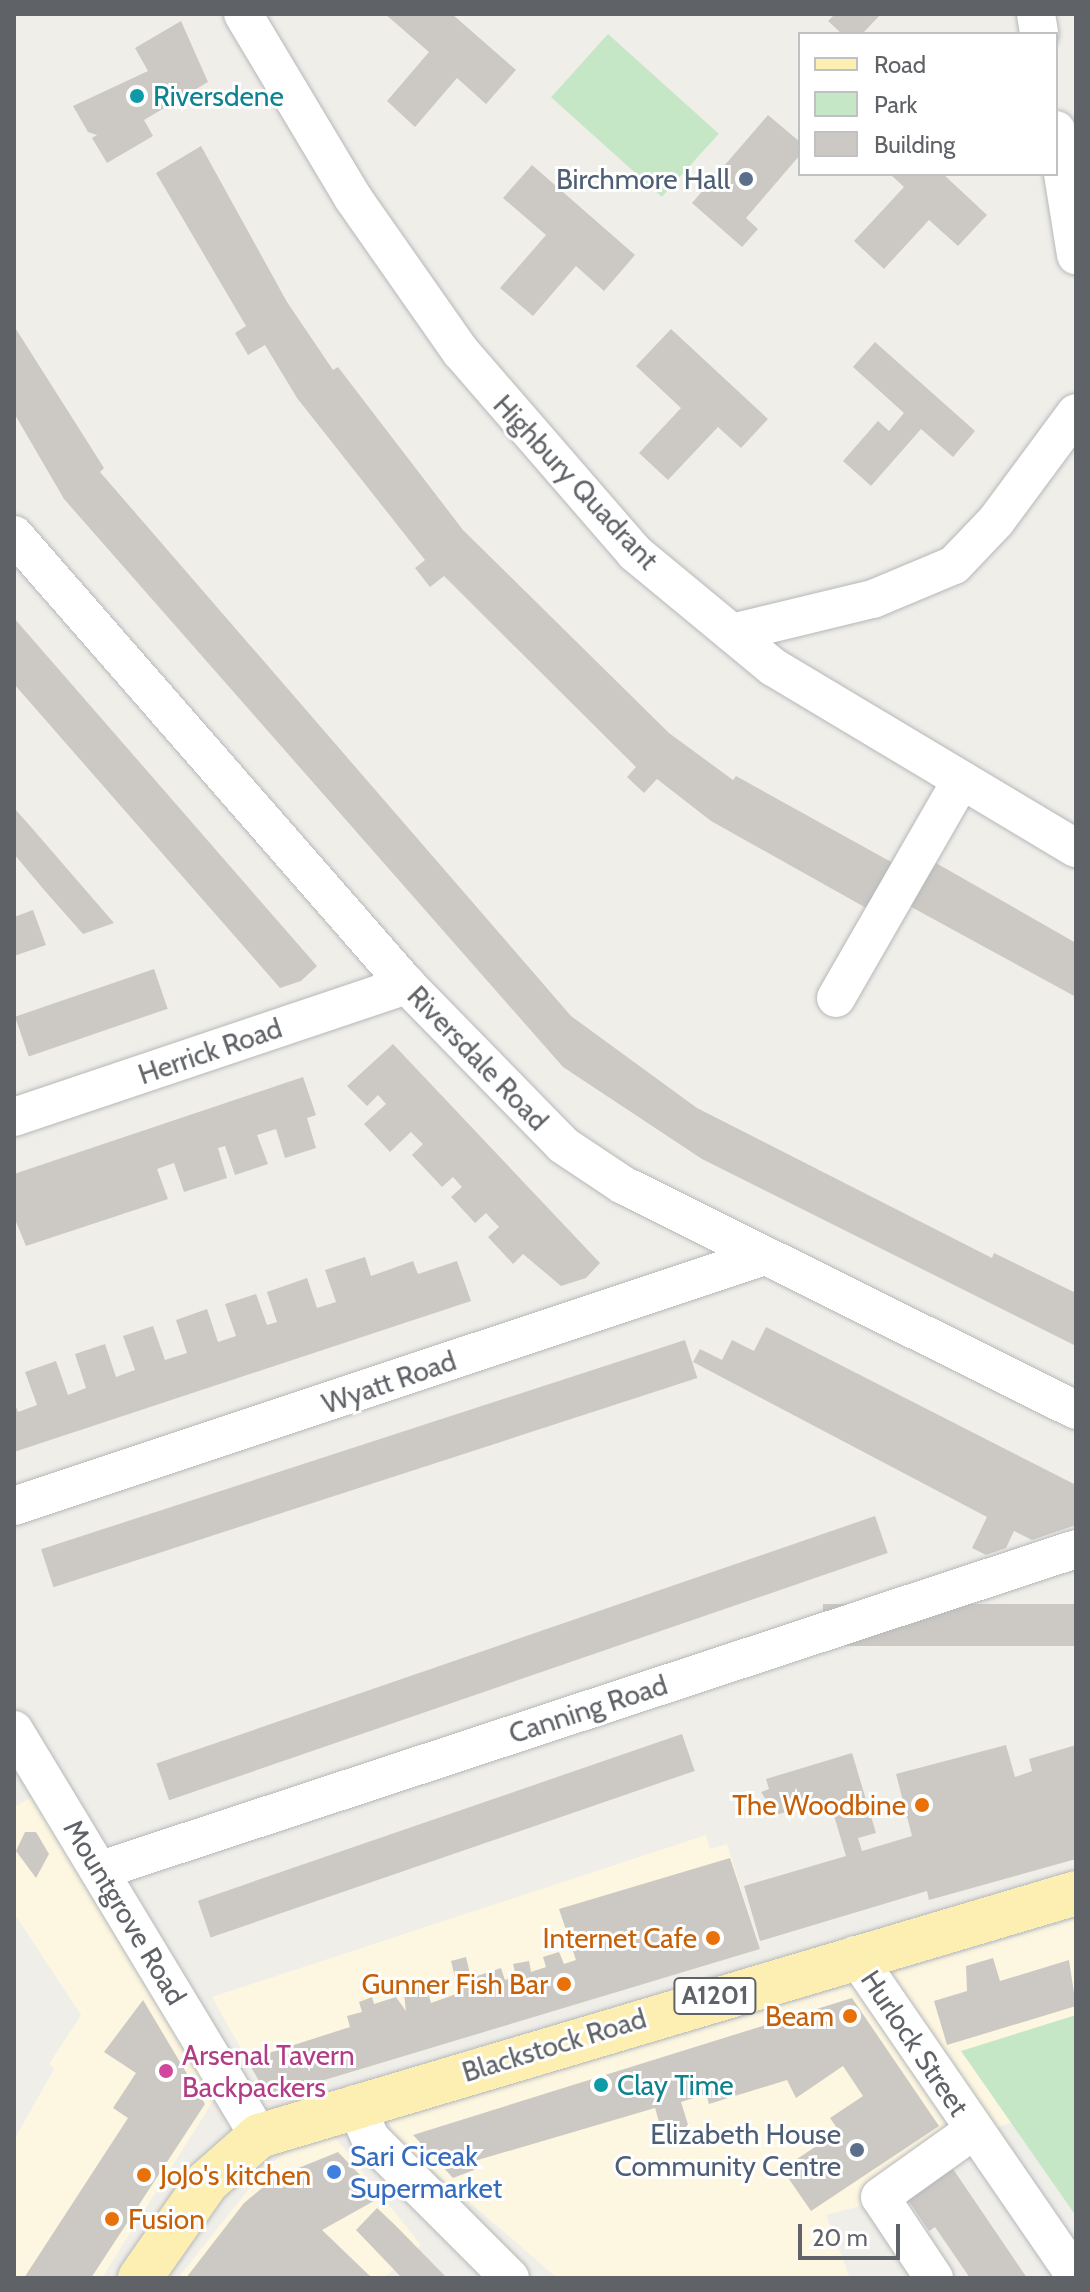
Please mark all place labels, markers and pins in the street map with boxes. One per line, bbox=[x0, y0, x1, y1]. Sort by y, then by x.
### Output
place label: Riversdene bbox=[153, 79, 284, 113]
marker: Riversdene bbox=[128, 87, 146, 105]
place label: Birchmore Hall bbox=[556, 162, 730, 196]
marker: Birchmore Hall bbox=[737, 170, 755, 188]
place label: The Woodbine bbox=[732, 1788, 906, 1822]
marker: The Woodbine bbox=[913, 1796, 931, 1814]
place label: Internet Cafe bbox=[543, 1921, 697, 1955]
marker: Internet Cafe bbox=[704, 1929, 722, 1947]
place label: Gunner Fish Bar bbox=[361, 1967, 548, 2001]
marker: Gunner Fish Bar bbox=[555, 1975, 573, 1993]
place label: Beam bbox=[765, 1999, 834, 2033]
marker: Beam bbox=[841, 2007, 859, 2025]
place label: Arsenal Tavern Backpackers bbox=[182, 2038, 355, 2104]
marker: Arsenal Tavern Backpackers bbox=[157, 2062, 175, 2080]
place label: Clay Time bbox=[617, 2068, 734, 2102]
marker: Clay Time bbox=[592, 2076, 610, 2094]
place label: Elizabeth House Community Centre bbox=[615, 2117, 841, 2183]
place label: Sari Ciceak Supermarket bbox=[350, 2139, 502, 2205]
marker: Elizabeth House Community Centre bbox=[848, 2141, 866, 2159]
place label: JoJo's kitchen bbox=[160, 2158, 311, 2192]
marker: Sari Ciceak Supermarket bbox=[325, 2163, 343, 2181]
marker: JoJo's kitchen bbox=[135, 2166, 153, 2184]
place label: Fusion bbox=[128, 2202, 205, 2236]
marker: Fusion bbox=[103, 2210, 121, 2228]

